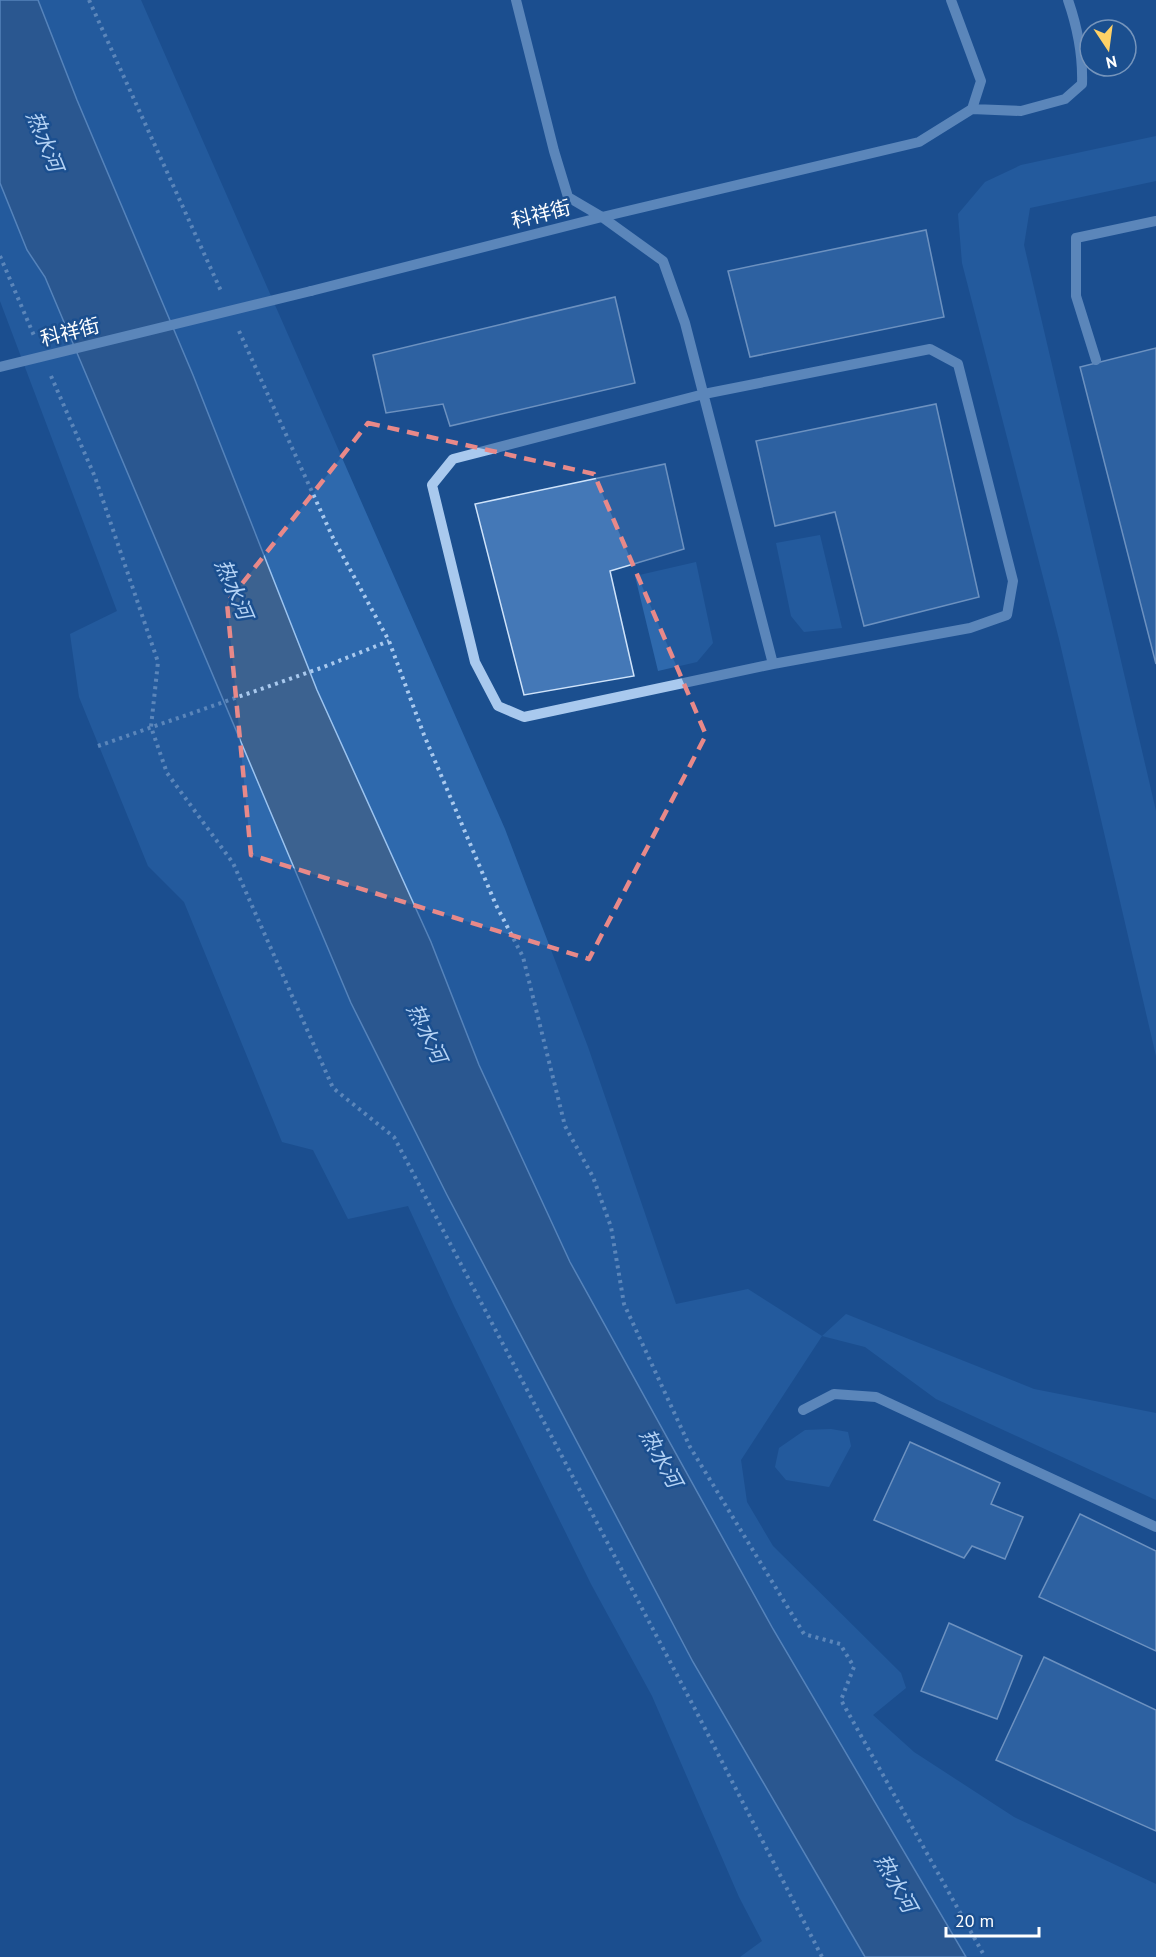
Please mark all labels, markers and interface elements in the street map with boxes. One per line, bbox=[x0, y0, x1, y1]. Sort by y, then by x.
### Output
north arrow bbox=[1078, 18, 1138, 78]
text: N bbox=[1104, 52, 1119, 74]
water label: 热水河 bbox=[21, 107, 71, 179]
street label: 科祥街 bbox=[509, 194, 573, 234]
street label: 科祥街 bbox=[38, 312, 102, 352]
water label: 热水河 bbox=[209, 555, 260, 627]
water label: 热水河 bbox=[401, 999, 455, 1071]
water label: 热水河 bbox=[634, 1424, 690, 1496]
water label: 热水河 bbox=[869, 1849, 925, 1921]
scale bar bbox=[946, 1900, 1039, 1938]
text: 20 m bbox=[955, 1909, 994, 1932]

